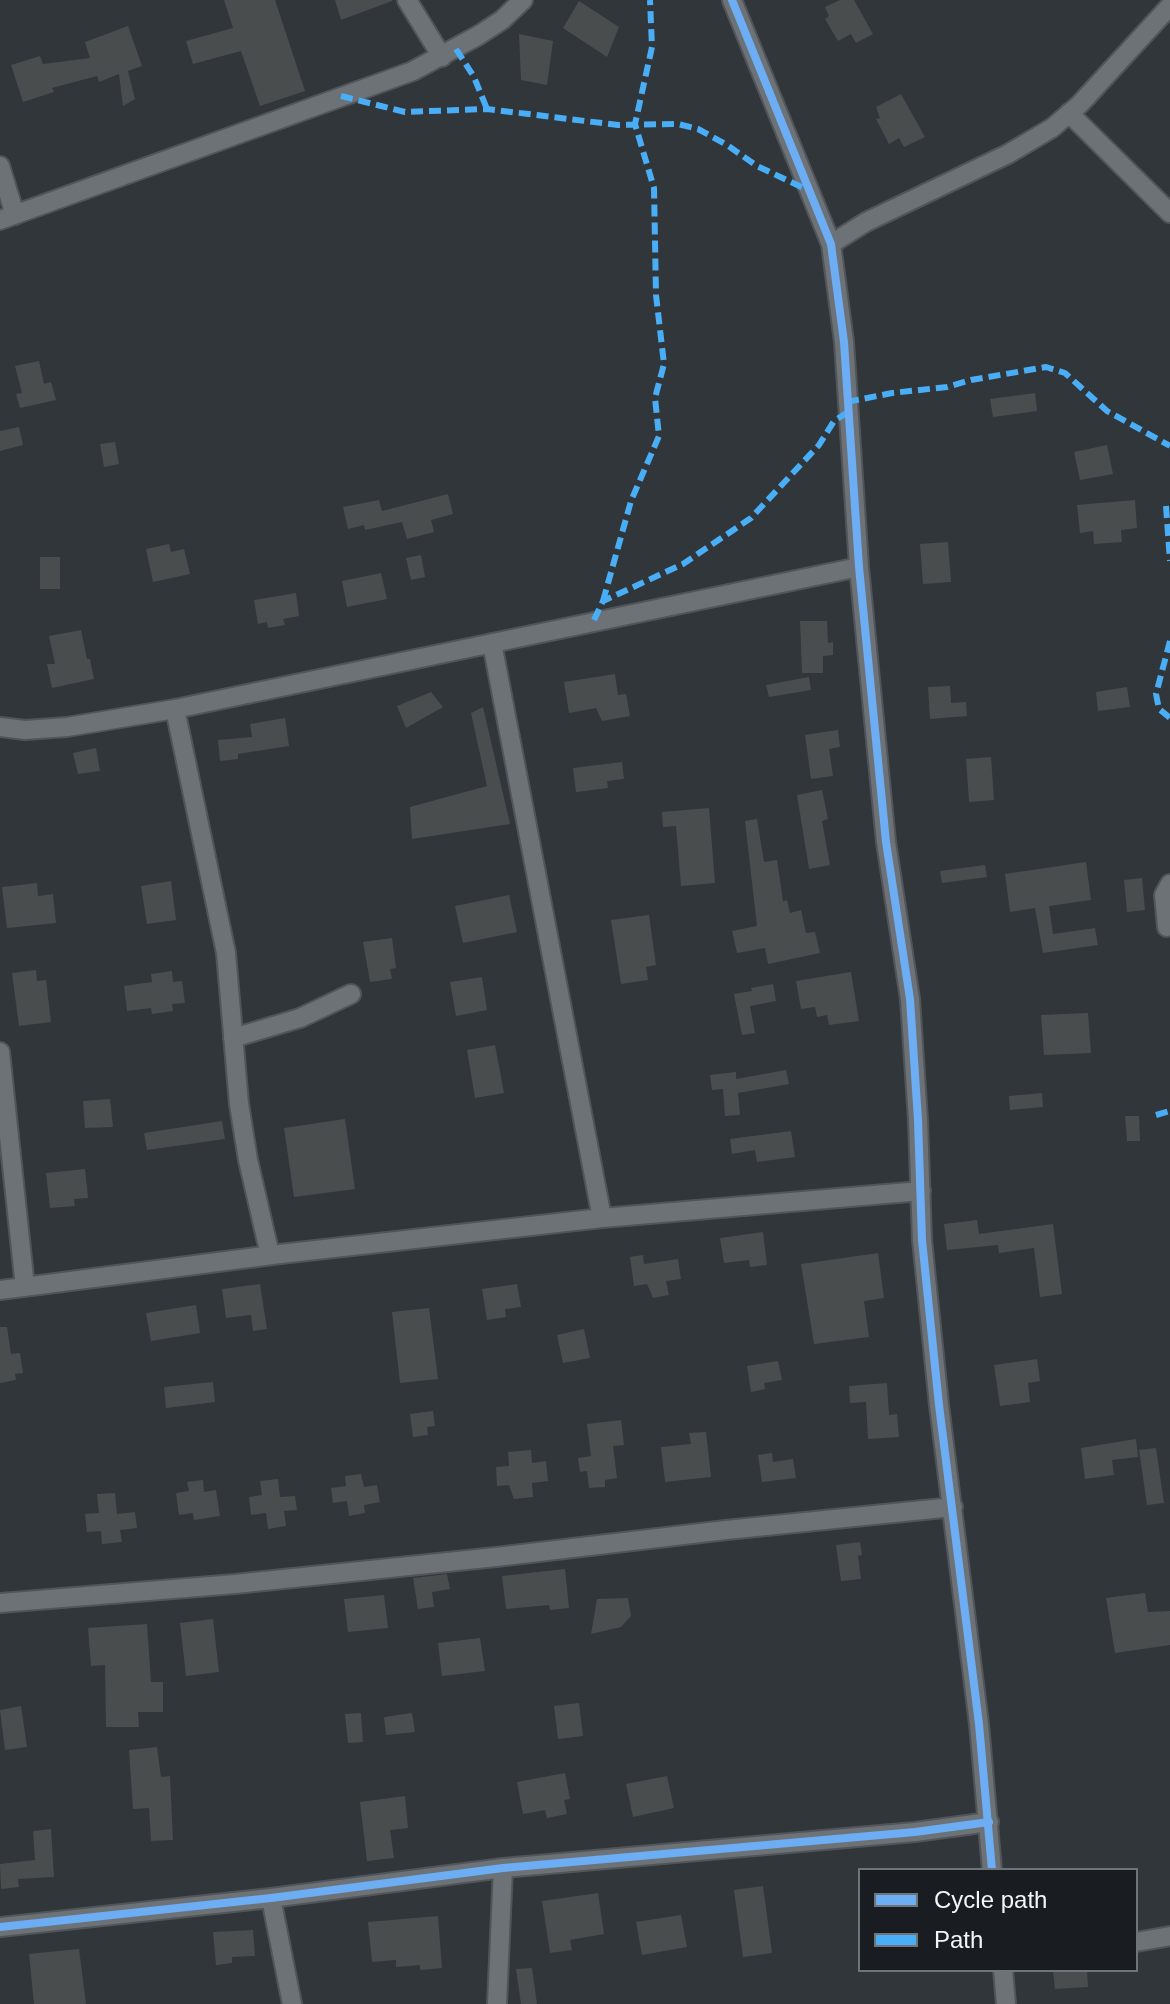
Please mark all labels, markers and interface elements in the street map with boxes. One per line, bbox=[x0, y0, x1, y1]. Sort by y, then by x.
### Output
legend bbox=[858, 1868, 1138, 1972]
text: Cycle path bbox=[934, 1886, 1047, 1913]
text: Path bbox=[934, 1926, 983, 1953]

